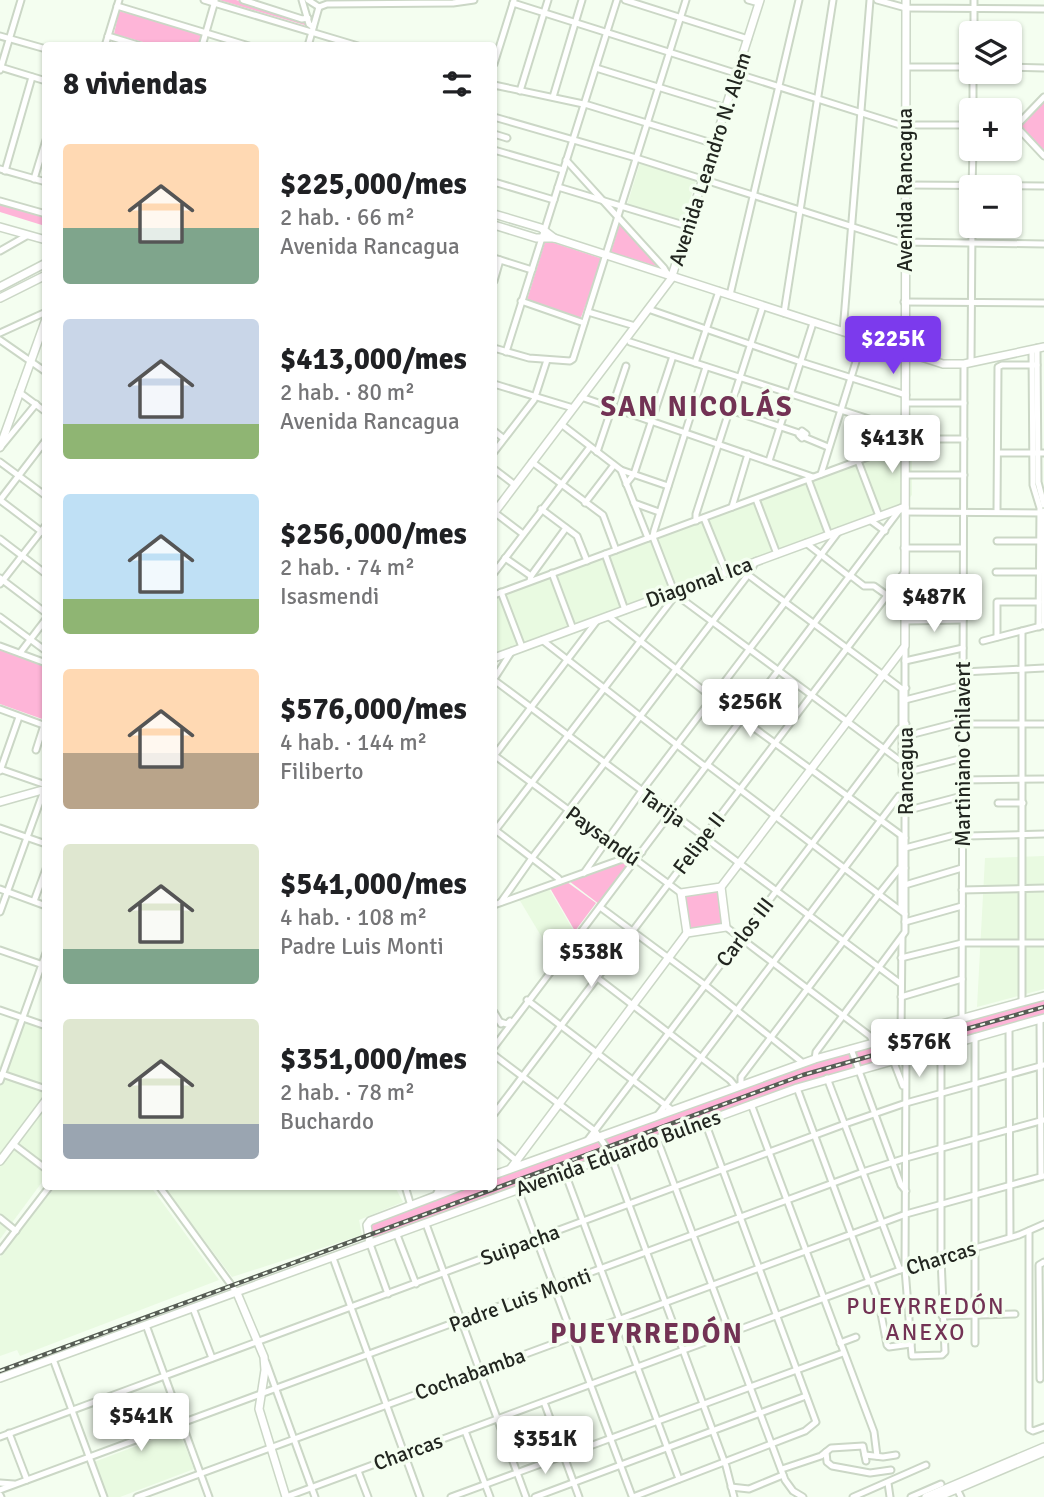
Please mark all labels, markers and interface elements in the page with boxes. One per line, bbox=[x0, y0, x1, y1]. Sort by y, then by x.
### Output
map controls bbox=[959, 21, 1022, 238]
button: layers bbox=[959, 21, 1022, 84]
street label: Avenida Leandro N. Alem bbox=[663, 49, 757, 269]
icon: filters bbox=[438, 65, 476, 103]
text: 8 viviendas bbox=[63, 66, 207, 103]
button: + bbox=[959, 98, 1022, 161]
street label: Avenida Rancagua bbox=[892, 108, 918, 272]
text: $225,000/mes bbox=[280, 166, 467, 203]
icon: home bbox=[119, 172, 203, 256]
button: − bbox=[959, 175, 1022, 238]
text: 2 hab. · 66 m² bbox=[280, 203, 415, 232]
text: Avenida Rancagua bbox=[280, 232, 460, 261]
pin: $225K bbox=[844, 316, 942, 376]
text: $225K bbox=[861, 324, 925, 353]
text: $413,000/mes bbox=[280, 341, 467, 378]
icon: home bbox=[119, 347, 203, 431]
text: 2 hab. · 80 m² bbox=[280, 378, 415, 407]
district label: SAN NICOLÁS bbox=[600, 388, 794, 424]
text: Avenida Rancagua bbox=[280, 407, 460, 436]
pin: $413K bbox=[843, 416, 941, 475]
text: $413K bbox=[860, 423, 924, 452]
text: $256,000/mes bbox=[280, 516, 467, 553]
icon: home bbox=[119, 522, 203, 606]
street label: Diagonal Ica bbox=[642, 551, 756, 613]
text: 2 hab. · 74 m² bbox=[280, 553, 415, 582]
pin: $487K bbox=[885, 574, 983, 634]
text: Isasmendi bbox=[280, 582, 379, 611]
text: $487K bbox=[902, 582, 966, 611]
street label: Martiniano Chilavert bbox=[950, 661, 976, 847]
pin: $256K bbox=[701, 680, 799, 739]
text: $256K bbox=[718, 687, 782, 716]
text: $576,000/mes bbox=[280, 691, 467, 728]
icon: home bbox=[119, 697, 203, 781]
street label: Rancagua bbox=[893, 727, 919, 815]
text: 4 hab. · 144 m² bbox=[280, 728, 427, 757]
text: Filiberto bbox=[280, 757, 364, 786]
street label: Tarija bbox=[635, 783, 691, 833]
street label: Paysandú bbox=[561, 800, 645, 872]
street label: Felipe II bbox=[667, 807, 731, 879]
text: $541,000/mes bbox=[280, 866, 467, 903]
icon: home bbox=[119, 872, 203, 956]
street label: Carlos III bbox=[711, 892, 779, 972]
text: 4 hab. · 108 m² bbox=[280, 903, 427, 932]
pin: $538K bbox=[542, 930, 640, 989]
text: Padre Luis Monti bbox=[280, 932, 444, 961]
text: $538K bbox=[559, 937, 623, 966]
pin: $576K bbox=[870, 1020, 968, 1079]
text: $576K bbox=[887, 1027, 951, 1056]
text: $351,000/mes bbox=[280, 1041, 467, 1078]
icon: home bbox=[119, 1047, 203, 1131]
text: 2 hab. · 78 m² bbox=[280, 1078, 415, 1107]
street label: Avenida Eduardo Bulnes bbox=[512, 1104, 724, 1202]
text: Buchardo bbox=[280, 1107, 374, 1136]
street label: Suipacha bbox=[477, 1219, 563, 1271]
street label: Charcas bbox=[903, 1235, 979, 1281]
street label: Padre Luis Monti bbox=[445, 1262, 595, 1338]
district label: PUEYRREDÓN ANEXO bbox=[846, 1292, 1006, 1347]
district label: PUEYRREDÓN bbox=[550, 1315, 744, 1351]
street label: Cochabamba bbox=[411, 1342, 529, 1406]
pin: $541K bbox=[92, 1394, 190, 1453]
text: $541K bbox=[109, 1401, 173, 1430]
pin: $351K bbox=[496, 1416, 594, 1476]
text: $351K bbox=[513, 1424, 577, 1453]
street label: Charcas bbox=[370, 1428, 446, 1476]

